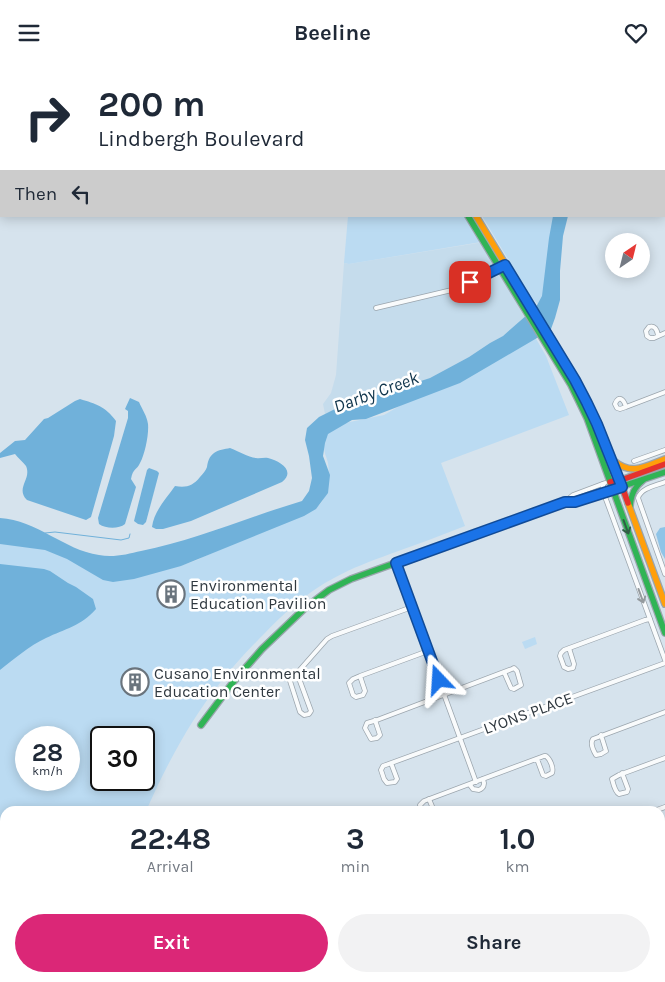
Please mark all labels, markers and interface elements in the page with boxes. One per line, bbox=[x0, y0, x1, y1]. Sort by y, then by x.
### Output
icon: menu bbox=[15, 19, 43, 47]
icon: heart bbox=[622, 19, 650, 47]
text: Beeline bbox=[294, 20, 371, 46]
text: 200 m bbox=[98, 84, 206, 125]
icon: right bbox=[15, 85, 80, 150]
text: Lindbergh Boulevard bbox=[98, 126, 305, 152]
icon: left bbox=[67, 180, 95, 208]
text: Then bbox=[15, 183, 57, 205]
north arrow bbox=[605, 233, 650, 277]
map controls bbox=[605, 233, 650, 278]
pin bbox=[449, 261, 491, 303]
icon: arrive bbox=[456, 268, 484, 296]
water label: Darby Creek bbox=[330, 366, 422, 418]
one-way arrow bbox=[622, 519, 631, 535]
place label: Environmental Education Pavilion bbox=[190, 576, 326, 613]
building icon: Environmental Education Pavilion bbox=[156, 579, 186, 609]
one-way arrow bbox=[637, 588, 646, 603]
position arrow bbox=[412, 653, 464, 705]
place label: Cusano Environmental Education Center bbox=[154, 664, 321, 701]
building icon: Cusano Environmental Education Center bbox=[120, 667, 150, 697]
street label: LYONS PLACE bbox=[481, 688, 575, 738]
speed limit sign: 30 bbox=[90, 726, 155, 791]
text: 28 bbox=[32, 738, 63, 767]
text: km/h bbox=[32, 764, 63, 778]
text: 22:48 bbox=[129, 821, 211, 857]
text: 3 bbox=[346, 821, 365, 857]
text: 1.0 bbox=[499, 821, 536, 857]
text: Arrival bbox=[147, 857, 194, 876]
text: min bbox=[341, 857, 370, 876]
text: km bbox=[505, 857, 529, 876]
button: Exit bbox=[15, 914, 328, 972]
button: Share bbox=[338, 914, 650, 972]

